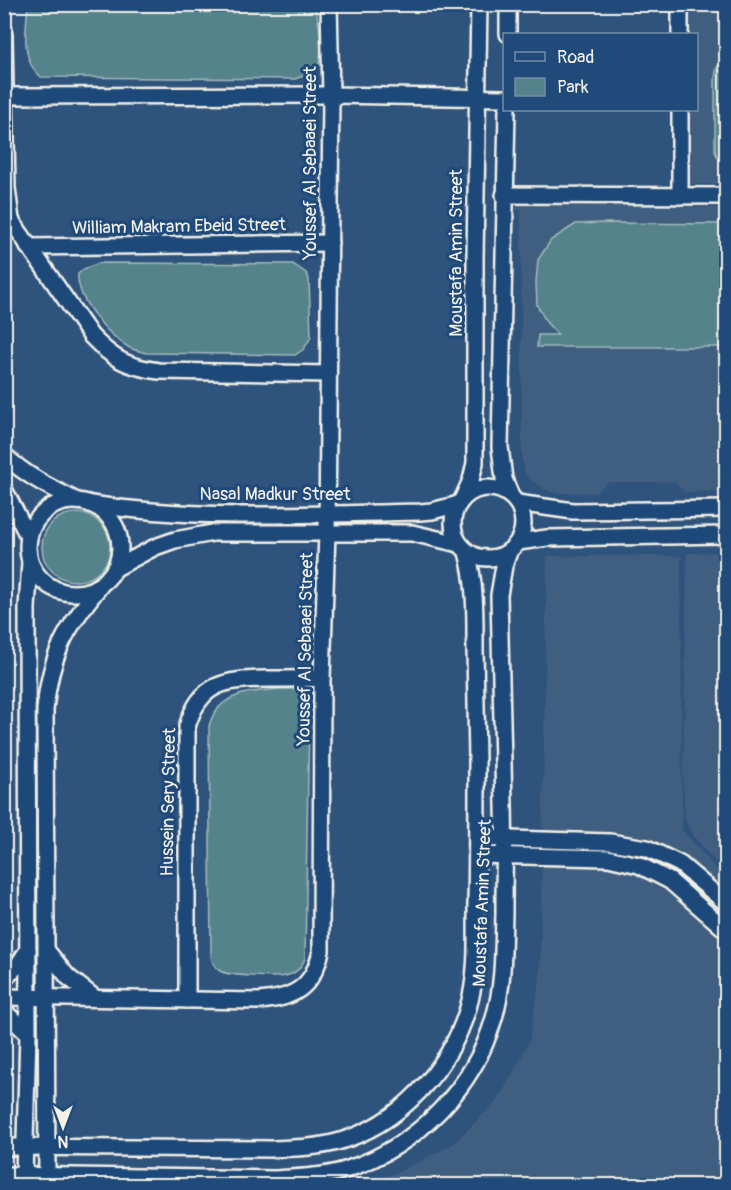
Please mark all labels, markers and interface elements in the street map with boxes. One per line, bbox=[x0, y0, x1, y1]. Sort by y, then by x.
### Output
legend bbox=[503, 33, 698, 111]
text: Road bbox=[557, 46, 594, 69]
street label: Youssef Al Sebaaei Street bbox=[299, 66, 322, 261]
text: Park bbox=[557, 76, 589, 99]
street label: Moustafa Amin Street bbox=[445, 169, 468, 337]
street label: William Makram Ebeid Street bbox=[72, 213, 287, 240]
street label: Nasal Madkur Street bbox=[199, 483, 351, 506]
street label: Youssef Al Sebaaei Street bbox=[292, 551, 319, 747]
street label: Hussein Sery Street bbox=[156, 727, 181, 877]
street label: Moustafa Amin Street bbox=[468, 818, 497, 987]
north arrow bbox=[33, 1097, 93, 1157]
text: N bbox=[57, 1131, 68, 1151]

